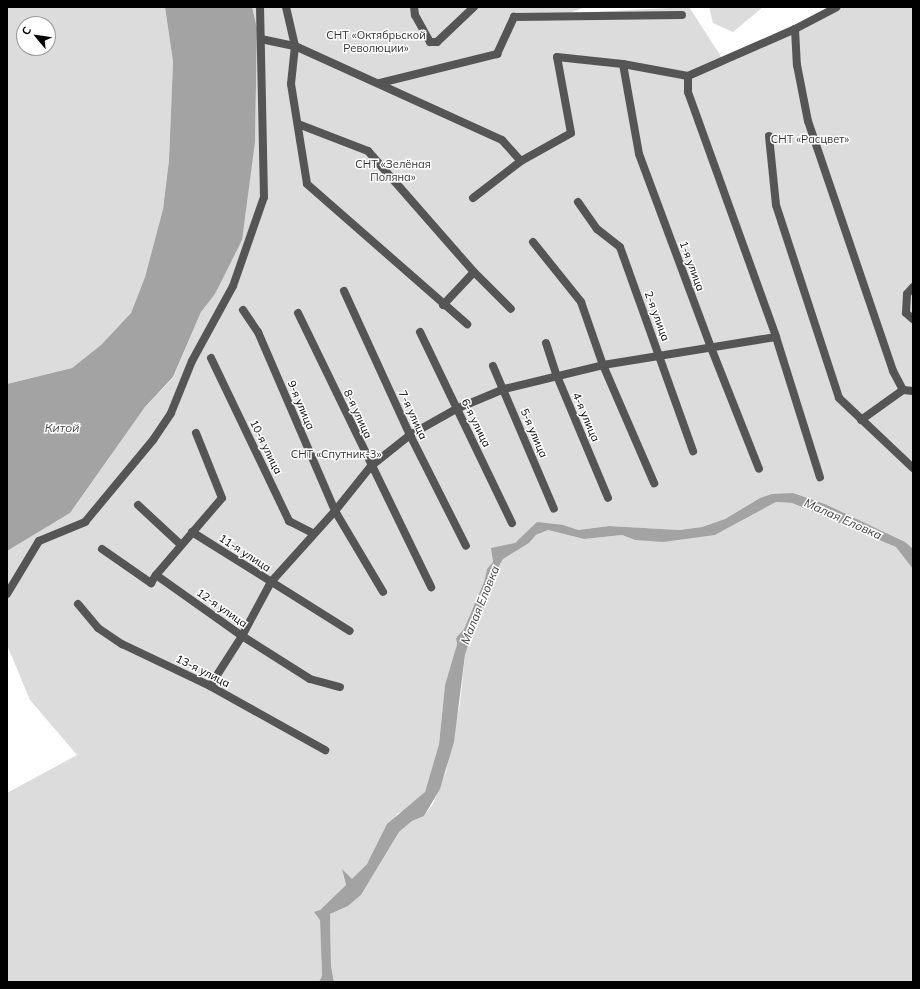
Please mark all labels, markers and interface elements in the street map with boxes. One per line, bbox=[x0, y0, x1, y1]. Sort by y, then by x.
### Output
north arrow bbox=[16, 16, 56, 56]
text: С bbox=[18, 24, 34, 37]
park label: СНТ «Октябрьской Революции» bbox=[326, 29, 426, 55]
park label: СНТ «Расцвет» bbox=[771, 132, 849, 146]
park label: СНТ «Зелёная Поляна» bbox=[355, 158, 431, 184]
street label: 1-я улица bbox=[677, 239, 707, 293]
street label: 2-я улица bbox=[642, 289, 672, 343]
street label: 9-я улица bbox=[285, 378, 317, 432]
street label: 8-я улица bbox=[341, 388, 375, 440]
street label: 7-я улица bbox=[396, 389, 430, 441]
street label: 4-я улица bbox=[570, 390, 602, 444]
street label: 6-я улица bbox=[459, 397, 493, 449]
street label: 5-я улица bbox=[518, 406, 550, 460]
street label: 10-я улица bbox=[247, 418, 285, 476]
water label: Китой bbox=[45, 421, 79, 435]
park label: СНТ «Спутник-3» bbox=[291, 447, 381, 461]
water label: Малая Еловка bbox=[802, 495, 884, 543]
street label: 11-я улица bbox=[217, 531, 273, 575]
water label: Малая Еловка bbox=[458, 564, 502, 646]
street label: 12-я улица bbox=[194, 586, 250, 630]
street label: 13-я улица bbox=[174, 652, 232, 690]

